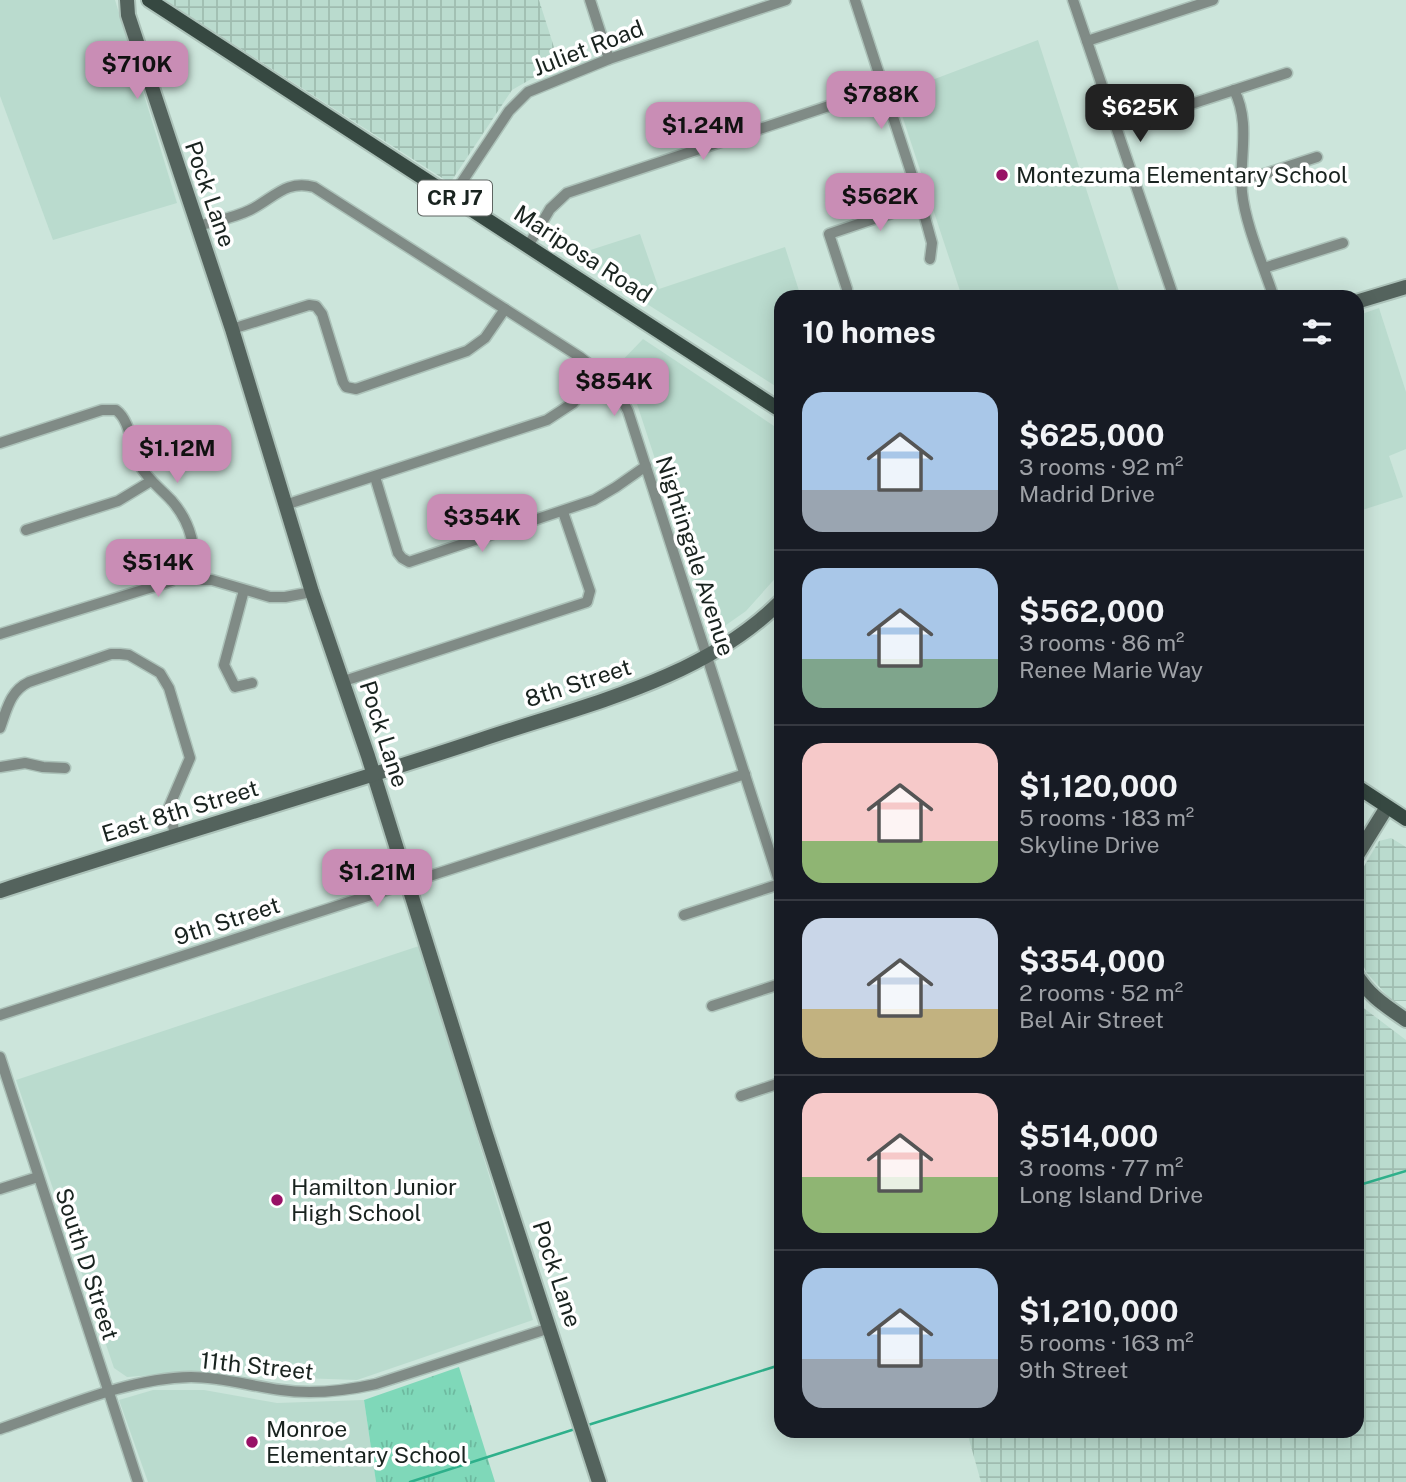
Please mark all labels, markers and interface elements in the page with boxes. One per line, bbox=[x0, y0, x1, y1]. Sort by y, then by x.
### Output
street label: Juliet Road bbox=[529, 14, 647, 81]
pin: $710K bbox=[88, 42, 186, 101]
text: $710K bbox=[101, 50, 173, 77]
pin: $788K bbox=[832, 72, 930, 131]
text: $788K bbox=[842, 80, 920, 107]
pin: $625K bbox=[1091, 85, 1189, 144]
text: $625K bbox=[1101, 93, 1179, 120]
pin: $1.24M bbox=[646, 102, 760, 162]
text: $1.24M bbox=[662, 111, 744, 138]
street label: Pock Lane bbox=[180, 137, 241, 250]
place label: Montezuma Elementary School bbox=[1016, 161, 1348, 188]
marker: Montezuma Elementary School bbox=[994, 167, 1010, 183]
pin: $562K bbox=[831, 174, 929, 233]
road number: CR J7 bbox=[418, 180, 492, 216]
text: $562K bbox=[841, 182, 919, 209]
street label: Mariposa Road bbox=[509, 199, 657, 308]
icon: filters bbox=[1298, 313, 1336, 351]
text: 10 homes bbox=[802, 314, 936, 350]
pin: $854K bbox=[565, 358, 663, 418]
text: $854K bbox=[575, 367, 653, 394]
text: $625,000 bbox=[1019, 417, 1165, 453]
icon: home bbox=[858, 420, 942, 504]
pin: $1.12M bbox=[120, 426, 234, 485]
text: $1.12M bbox=[138, 434, 216, 461]
street label: Nightingale Avenue bbox=[650, 452, 741, 659]
text: 3 rooms · 92 m² bbox=[1019, 453, 1184, 480]
text: Madrid Drive bbox=[1019, 480, 1155, 507]
pin: $354K bbox=[433, 494, 531, 554]
text: $354K bbox=[443, 503, 521, 530]
pin: $514K bbox=[109, 540, 207, 599]
text: $514K bbox=[122, 548, 194, 575]
text: $562,000 bbox=[1019, 593, 1165, 629]
icon: home bbox=[858, 596, 942, 680]
text: 3 rooms · 86 m² bbox=[1019, 629, 1185, 656]
street label: 8th Street bbox=[521, 653, 634, 712]
text: Renee Marie Way bbox=[1019, 656, 1203, 683]
street label: Pock Lane bbox=[355, 677, 414, 790]
text: $1,120,000 bbox=[1019, 768, 1178, 804]
icon: home bbox=[858, 771, 942, 855]
street label: East 8th Street bbox=[98, 774, 262, 847]
text: 5 rooms · 183 m² bbox=[1019, 804, 1194, 831]
text: Skyline Drive bbox=[1019, 831, 1159, 858]
pin: $1.21M bbox=[320, 850, 434, 909]
text: $1.21M bbox=[338, 858, 416, 885]
street label: 9th Street bbox=[171, 891, 283, 950]
text: $354,000 bbox=[1019, 943, 1165, 979]
icon: home bbox=[858, 946, 942, 1030]
text: 2 rooms · 52 m² bbox=[1019, 979, 1183, 1006]
text: Bel Air Street bbox=[1019, 1006, 1164, 1033]
text: $514,000 bbox=[1019, 1118, 1158, 1154]
icon: home bbox=[858, 1121, 942, 1205]
text: 3 rooms · 77 m² bbox=[1019, 1154, 1183, 1181]
place label: Hamilton Junior High School bbox=[291, 1173, 457, 1226]
text: Long Island Drive bbox=[1019, 1181, 1203, 1208]
street label: South D Street bbox=[50, 1184, 125, 1343]
marker: Hamilton Junior High School bbox=[269, 1192, 285, 1208]
street label: Pock Lane bbox=[528, 1217, 587, 1330]
text: $1,210,000 bbox=[1019, 1293, 1179, 1329]
icon: home bbox=[858, 1296, 942, 1380]
text: 5 rooms · 163 m² bbox=[1019, 1329, 1194, 1356]
street label: 11th Street bbox=[199, 1346, 315, 1385]
text: 9th Street bbox=[1019, 1356, 1128, 1383]
place label: Monroe Elementary School bbox=[266, 1415, 468, 1468]
marker: Monroe Elementary School bbox=[244, 1434, 260, 1450]

